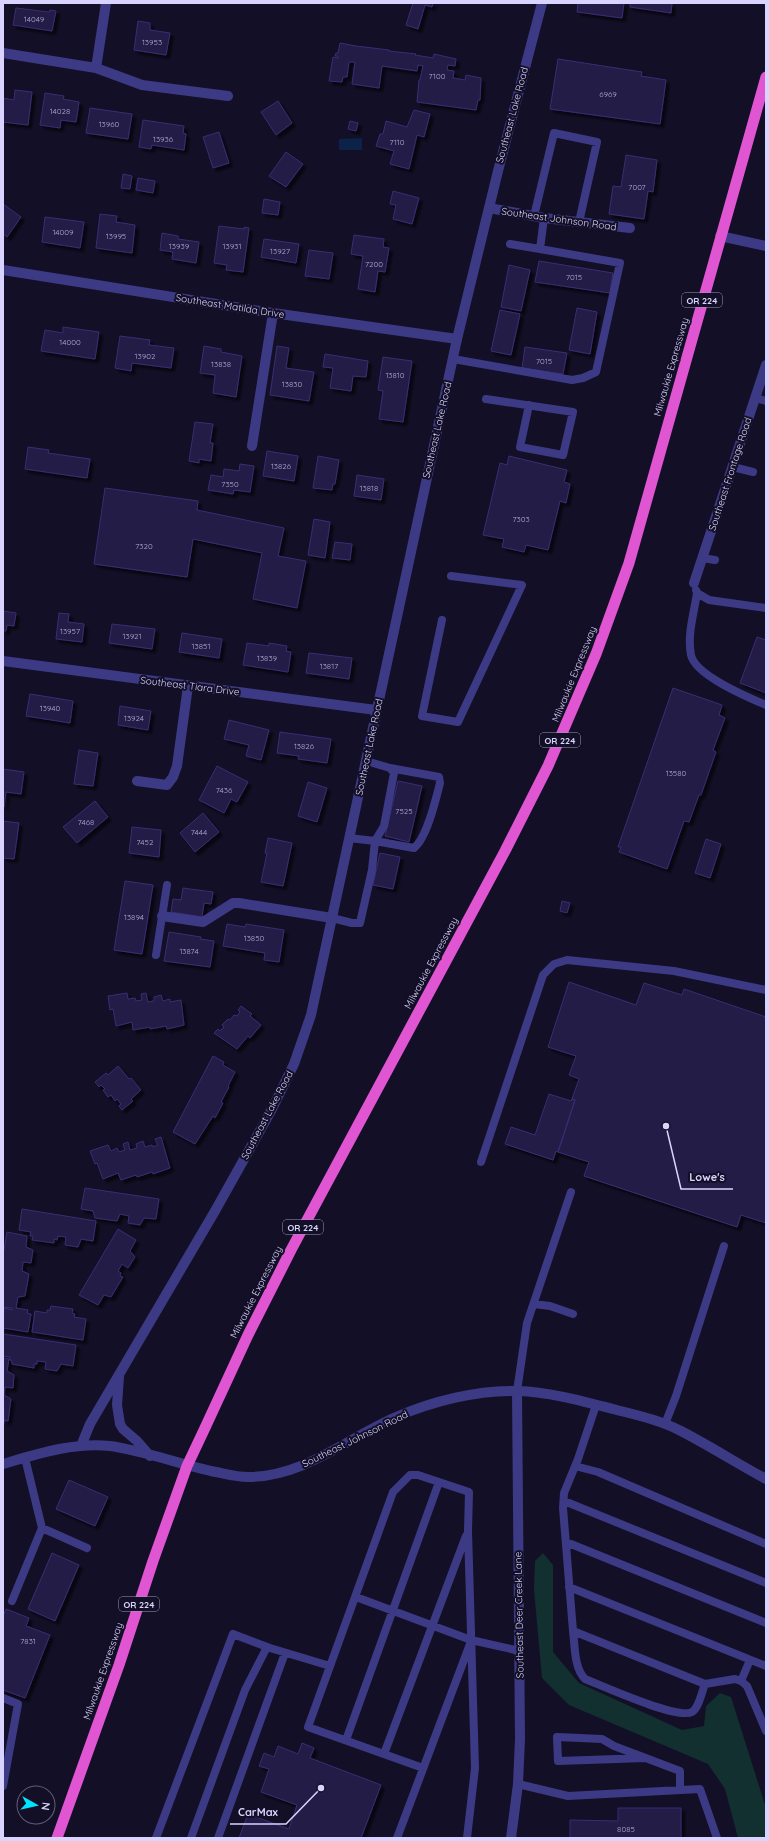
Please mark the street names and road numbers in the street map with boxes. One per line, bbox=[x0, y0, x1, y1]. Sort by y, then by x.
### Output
street label: Southeast Lake Road bbox=[493, 66, 531, 164]
street label: Southeast Johnson Road bbox=[501, 204, 617, 234]
street label: Southeast Matilda Drive bbox=[175, 291, 286, 321]
road number: OR 224 bbox=[682, 293, 722, 307]
street label: Milwaukie Expressway bbox=[651, 316, 691, 418]
street label: Southeast Lake Road bbox=[420, 380, 454, 480]
street label: Southeast Frontage Road bbox=[705, 416, 755, 532]
street label: Milwaukie Expressway bbox=[549, 624, 599, 724]
street label: Southeast Tiara Drive bbox=[140, 673, 241, 699]
street label: Southeast Lake Road bbox=[352, 697, 386, 797]
road number: OR 224 bbox=[540, 733, 580, 747]
street label: Milwaukie Expressway bbox=[401, 915, 461, 1011]
street label: Southeast Lake Road bbox=[238, 1068, 296, 1162]
road number: OR 224 bbox=[283, 1220, 323, 1234]
street label: Milwaukie Expressway bbox=[227, 1244, 285, 1340]
street label: Southeast Johnson Road bbox=[300, 1408, 410, 1470]
street label: Southeast Deer Creek Lane bbox=[511, 1551, 527, 1678]
road number: OR 224 bbox=[119, 1597, 159, 1611]
street label: Milwaukie Expressway bbox=[80, 1621, 126, 1721]

